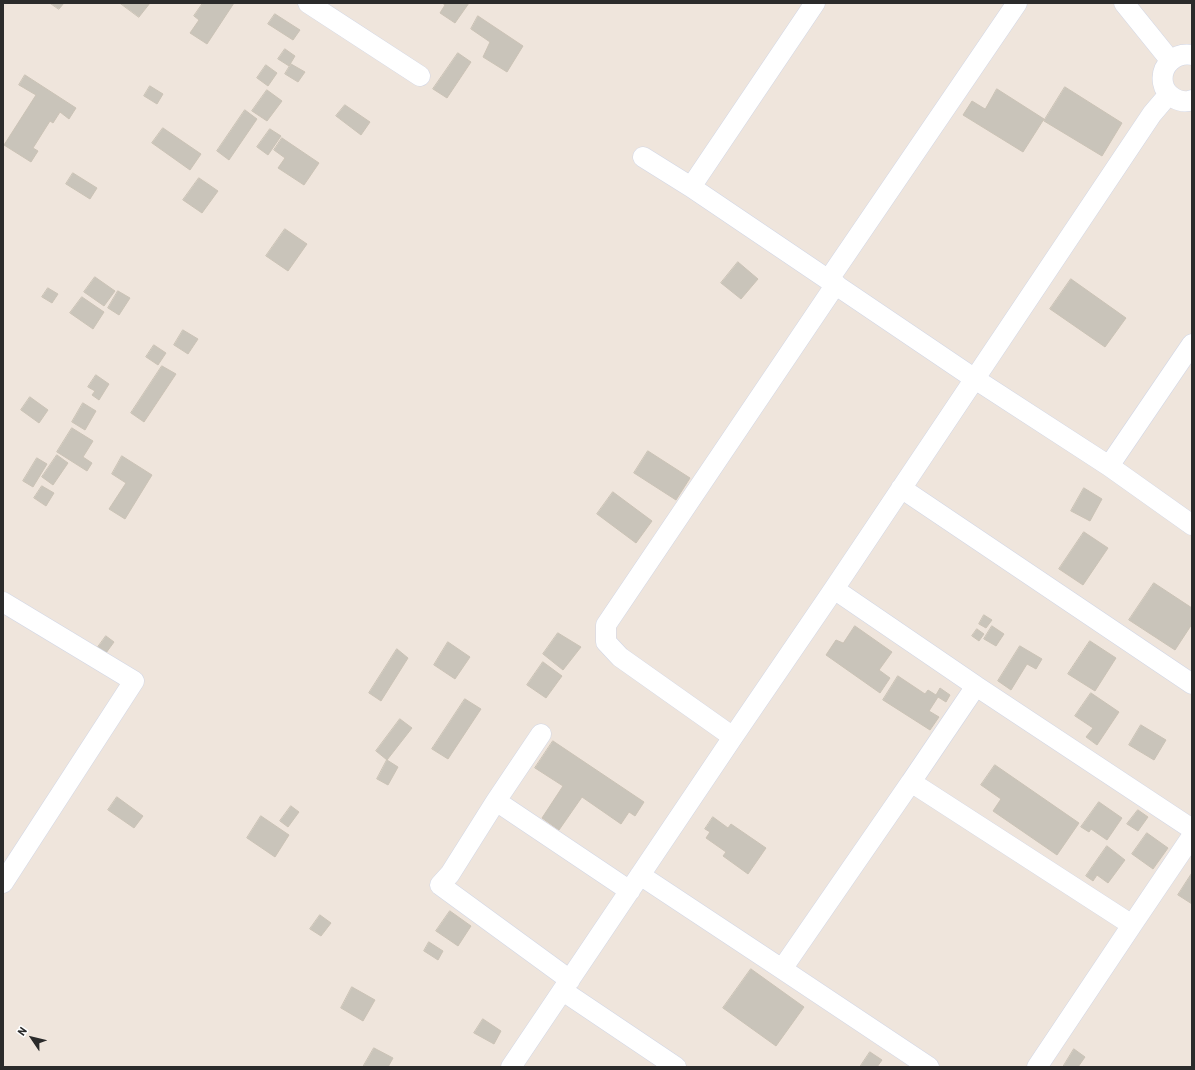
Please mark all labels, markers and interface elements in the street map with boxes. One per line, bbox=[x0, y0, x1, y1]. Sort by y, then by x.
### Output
north arrow bbox=[12, 1018, 52, 1058]
text: N bbox=[14, 1024, 29, 1038]

